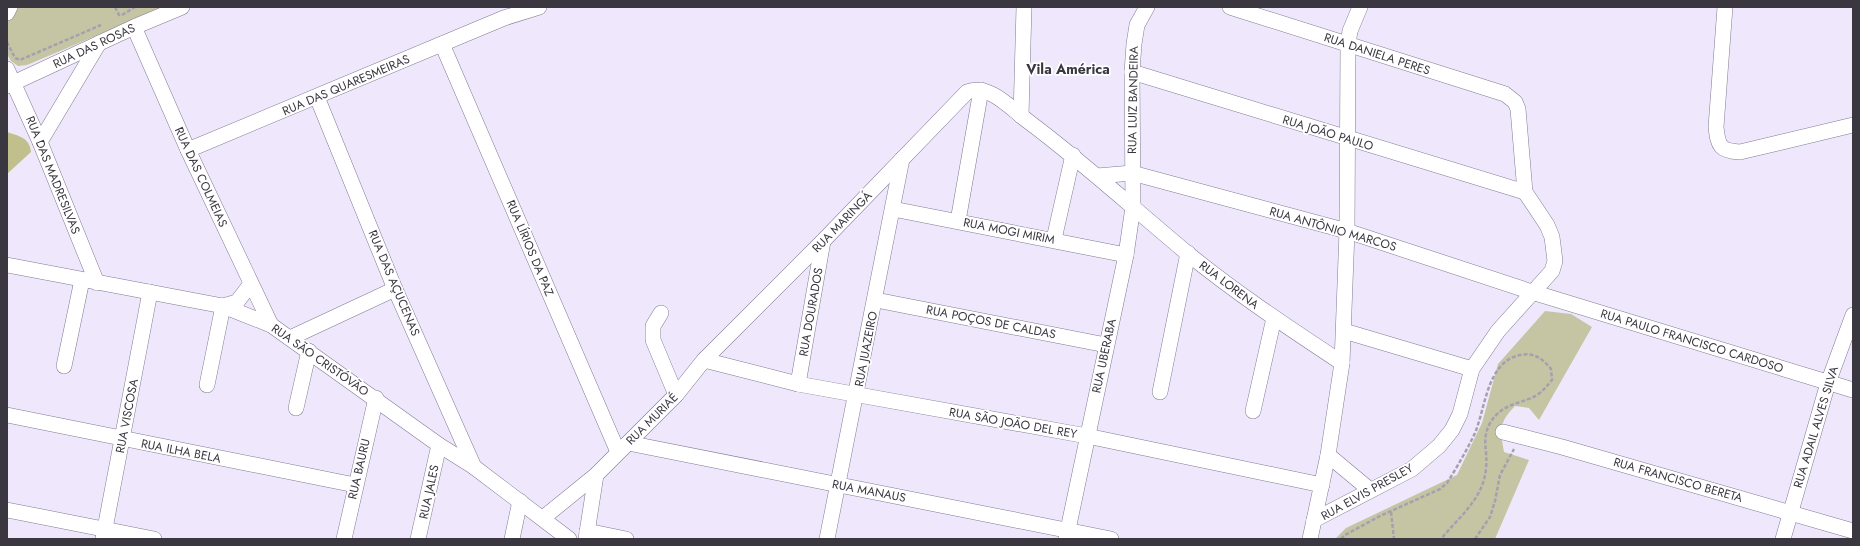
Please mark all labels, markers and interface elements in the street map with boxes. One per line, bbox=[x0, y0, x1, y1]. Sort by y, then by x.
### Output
street label: RUA DAS ROSAS bbox=[50, 19, 138, 73]
street label: RUA DANIELA PERES bbox=[1322, 28, 1433, 80]
street label: RUA LUIZ BANDEIRA bbox=[1123, 46, 1143, 154]
street label: RUA DAS QUARESMEIRAS bbox=[279, 50, 413, 120]
district label: Vila América bbox=[1025, 59, 1110, 79]
street label: RUA JOÃO PAULO bbox=[1280, 111, 1376, 155]
street label: RUA DAS MADRESILVAS bbox=[21, 113, 85, 237]
street label: RUA DAS COLMEIAS bbox=[170, 124, 232, 230]
street label: RUA MARINGÁ bbox=[808, 187, 876, 257]
street label: RUA LÍRIOS DA PAZ bbox=[502, 197, 559, 299]
street label: RUA ANTÔNIO MARCOS bbox=[1267, 202, 1399, 256]
street label: RUA MOGI MIRIM bbox=[962, 213, 1057, 249]
street label: RUA DAS AÇUCENAS bbox=[364, 227, 425, 339]
street label: RUA LORENA bbox=[1195, 256, 1263, 314]
street label: RUA DOURADOS bbox=[794, 266, 828, 358]
street label: RUA POÇOS DE CALDAS bbox=[925, 301, 1058, 343]
street label: RUA PAULO FRANCISCO CARDOSO bbox=[1598, 305, 1786, 377]
street label: RUA JUAZEIRO bbox=[850, 310, 882, 388]
street label: RUA UBERABA bbox=[1087, 317, 1121, 395]
street label: RUA SÃO CRISTÓVÃO bbox=[268, 320, 372, 400]
street label: RUA ADAIL ALVES SILVA bbox=[1789, 364, 1843, 490]
street label: RUA VISCOSA bbox=[111, 377, 143, 455]
street label: RUA MURIAÉ bbox=[622, 389, 682, 449]
street label: RUA SÃO JOÃO DEL REY bbox=[948, 403, 1079, 443]
street label: RUA ILHA BELA bbox=[139, 434, 223, 468]
street label: RUA BAURU bbox=[343, 437, 375, 501]
street label: RUA FRANCISCO BERETA bbox=[1611, 453, 1745, 507]
street label: RUA ELVIS PRESLEY bbox=[1318, 459, 1417, 525]
street label: RUA JALES bbox=[414, 463, 444, 521]
street label: RUA MANAUS bbox=[831, 475, 908, 507]

